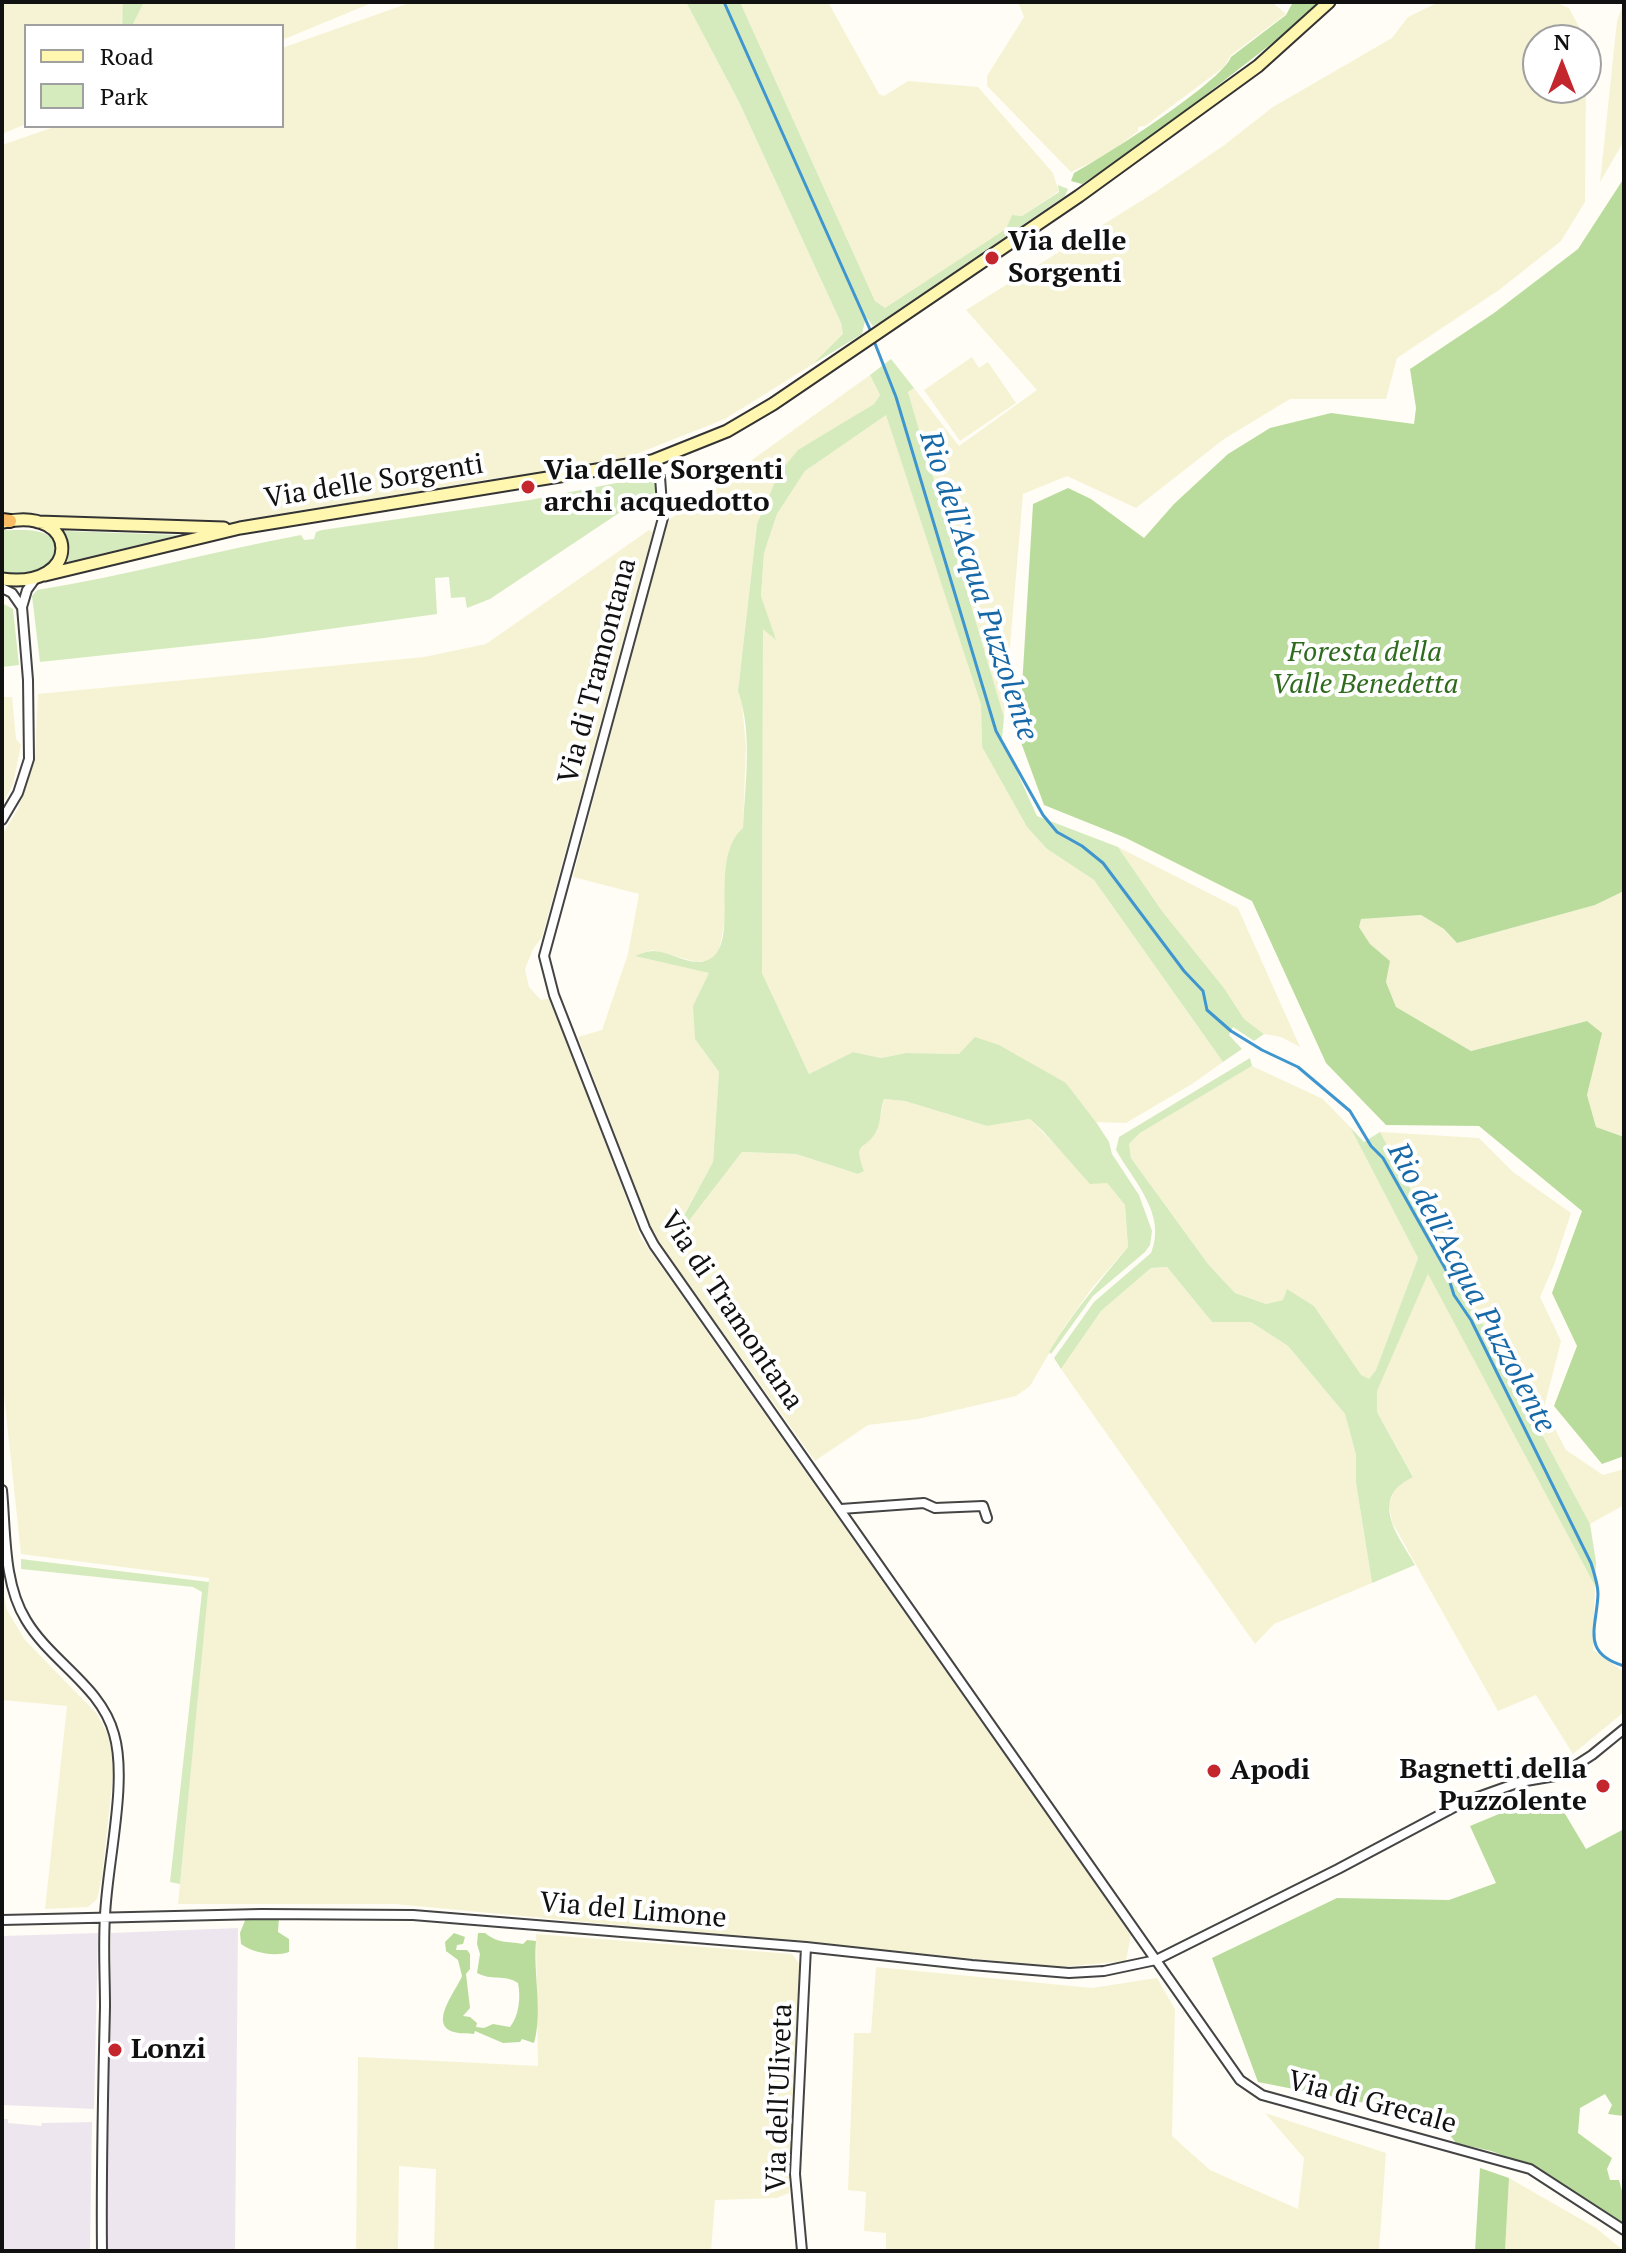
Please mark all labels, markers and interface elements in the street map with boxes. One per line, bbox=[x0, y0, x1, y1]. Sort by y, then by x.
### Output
legend bbox=[24, 24, 284, 128]
north arrow bbox=[1522, 24, 1602, 104]
text: N bbox=[1554, 27, 1570, 56]
text: Road bbox=[100, 40, 154, 72]
text: Park bbox=[100, 80, 148, 112]
place label: Via delle Sorgenti bbox=[1008, 225, 1126, 291]
marker: Via delle Sorgenti bbox=[983, 249, 1001, 267]
water label: Rio dell'Acqua Puzzolente bbox=[911, 427, 1045, 745]
street label: Via delle Sorgenti bbox=[262, 448, 486, 516]
place label: Via delle Sorgenti archi acquedotto bbox=[544, 454, 784, 520]
marker: Via delle Sorgenti archi acquedotto bbox=[519, 478, 537, 496]
street label: Via di Tramontana bbox=[552, 554, 644, 788]
park label: Foresta della Valle Benedetta bbox=[1272, 636, 1458, 702]
water label: Rio dell'Acqua Puzzolente bbox=[1379, 1137, 1563, 1439]
street label: Via di Tramontana bbox=[652, 1205, 810, 1417]
place label: Bagnetti della Puzzolente bbox=[1399, 1753, 1587, 1819]
place label: Apodi bbox=[1230, 1754, 1310, 1788]
marker: Apodi bbox=[1205, 1762, 1223, 1780]
marker: Bagnetti della Puzzolente bbox=[1594, 1777, 1612, 1795]
street label: Via del Limone bbox=[538, 1886, 728, 1936]
street label: Via dell'Uliveta bbox=[760, 2003, 800, 2193]
place label: Lonzi bbox=[131, 2033, 206, 2067]
marker: Lonzi bbox=[106, 2041, 124, 2059]
street label: Via di Grecale bbox=[1284, 2064, 1460, 2142]

